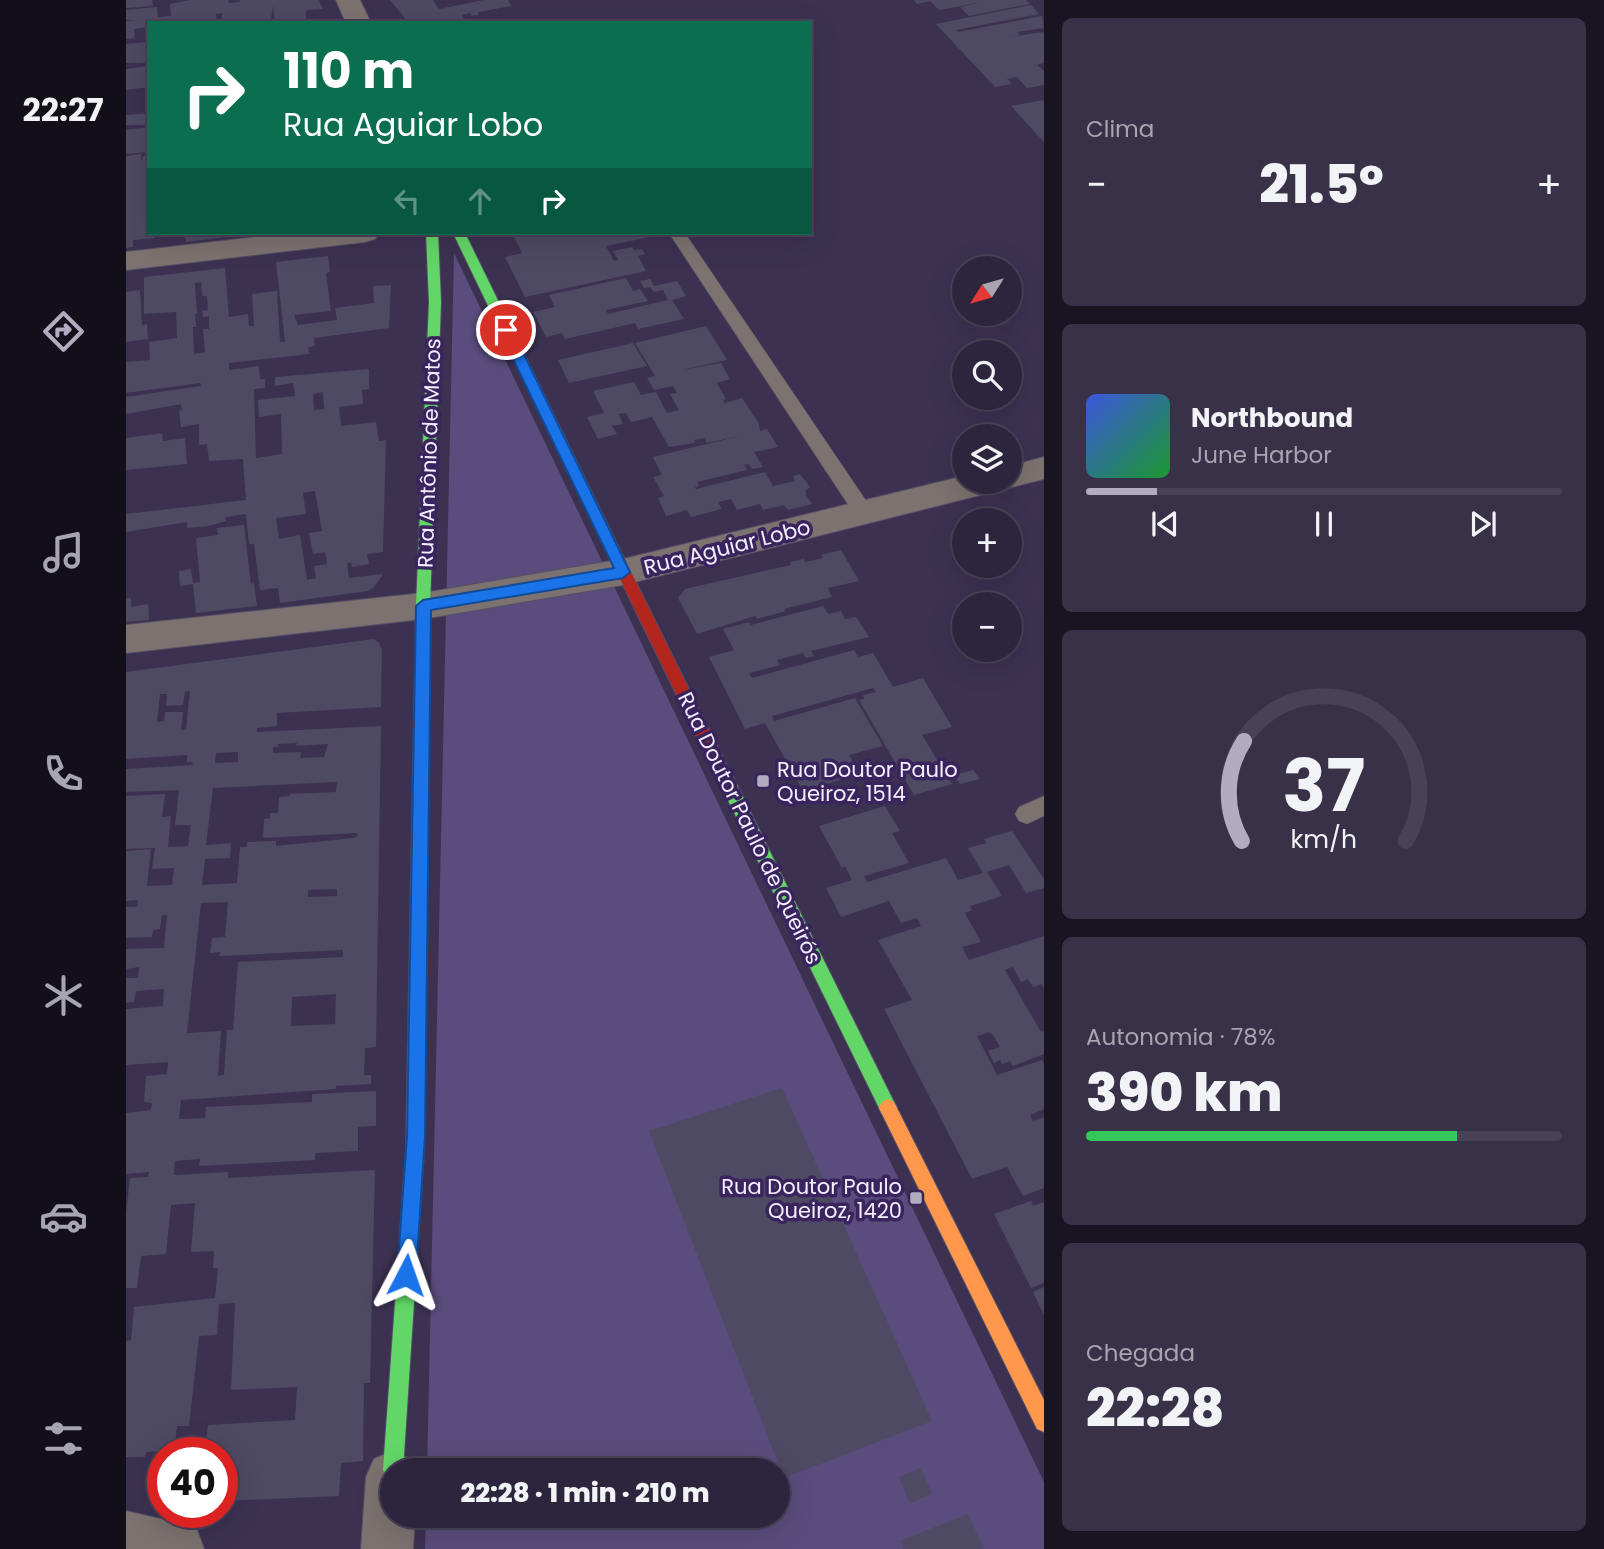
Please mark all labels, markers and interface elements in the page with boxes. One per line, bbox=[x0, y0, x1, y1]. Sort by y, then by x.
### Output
text: 110 m bbox=[283, 37, 414, 105]
icon: right bbox=[168, 49, 259, 140]
text: 22:27 bbox=[22, 87, 104, 132]
text: Rua Aguiar Lobo bbox=[283, 102, 543, 147]
text: Clima bbox=[1086, 113, 1154, 145]
text: 21.5° bbox=[1259, 148, 1384, 221]
text: − bbox=[1086, 158, 1107, 211]
text: + bbox=[1536, 158, 1562, 211]
icon: left bbox=[388, 182, 426, 220]
icon: ahead bbox=[461, 182, 499, 220]
icon: right bbox=[534, 182, 572, 220]
north arrow bbox=[952, 256, 1022, 326]
map controls bbox=[952, 256, 1022, 662]
pin bbox=[476, 300, 536, 360]
icon: directions bbox=[39, 307, 88, 356]
icon: arrive bbox=[487, 311, 525, 349]
street label: Rua Antônio de Matos bbox=[411, 338, 447, 568]
button: search bbox=[952, 340, 1022, 410]
text: Northbound bbox=[1191, 400, 1353, 436]
button: layers bbox=[952, 424, 1022, 494]
text: June Harbor bbox=[1191, 439, 1332, 471]
icon: previous bbox=[1146, 505, 1184, 543]
icon: pause bbox=[1305, 505, 1343, 543]
icon: next bbox=[1464, 505, 1502, 543]
button: + bbox=[952, 508, 1022, 578]
street label: Rua Aguiar Lobo bbox=[641, 512, 813, 582]
icon: music bbox=[39, 528, 88, 577]
button: − bbox=[952, 592, 1022, 662]
street label: Rua Doutor Paulo de Queirós bbox=[671, 687, 829, 969]
text: 37 bbox=[1283, 735, 1366, 836]
icon: phone bbox=[39, 749, 88, 798]
place label: Rua Doutor Paulo Queiroz, 1514 bbox=[777, 755, 958, 808]
marker: Rua Doutor Paulo Queiroz, 1514 bbox=[755, 773, 771, 789]
text: km/h bbox=[1291, 821, 1357, 856]
icon: climate bbox=[39, 971, 88, 1020]
text: Autonomia · 78% bbox=[1086, 1021, 1275, 1053]
text: 390 km bbox=[1086, 1056, 1282, 1129]
place label: Rua Doutor Paulo Queiroz, 1420 bbox=[721, 1172, 902, 1225]
marker: Rua Doutor Paulo Queiroz, 1420 bbox=[908, 1190, 924, 1206]
icon: car bbox=[39, 1192, 88, 1241]
position arrow bbox=[369, 1238, 443, 1312]
text: Chegada bbox=[1086, 1337, 1195, 1369]
text: 22:28 bbox=[1086, 1372, 1224, 1445]
icon: filters bbox=[39, 1414, 88, 1463]
speed limit sign: 40 bbox=[147, 1437, 238, 1528]
text: 22:28 · 1 min · 210 m bbox=[460, 1475, 710, 1511]

